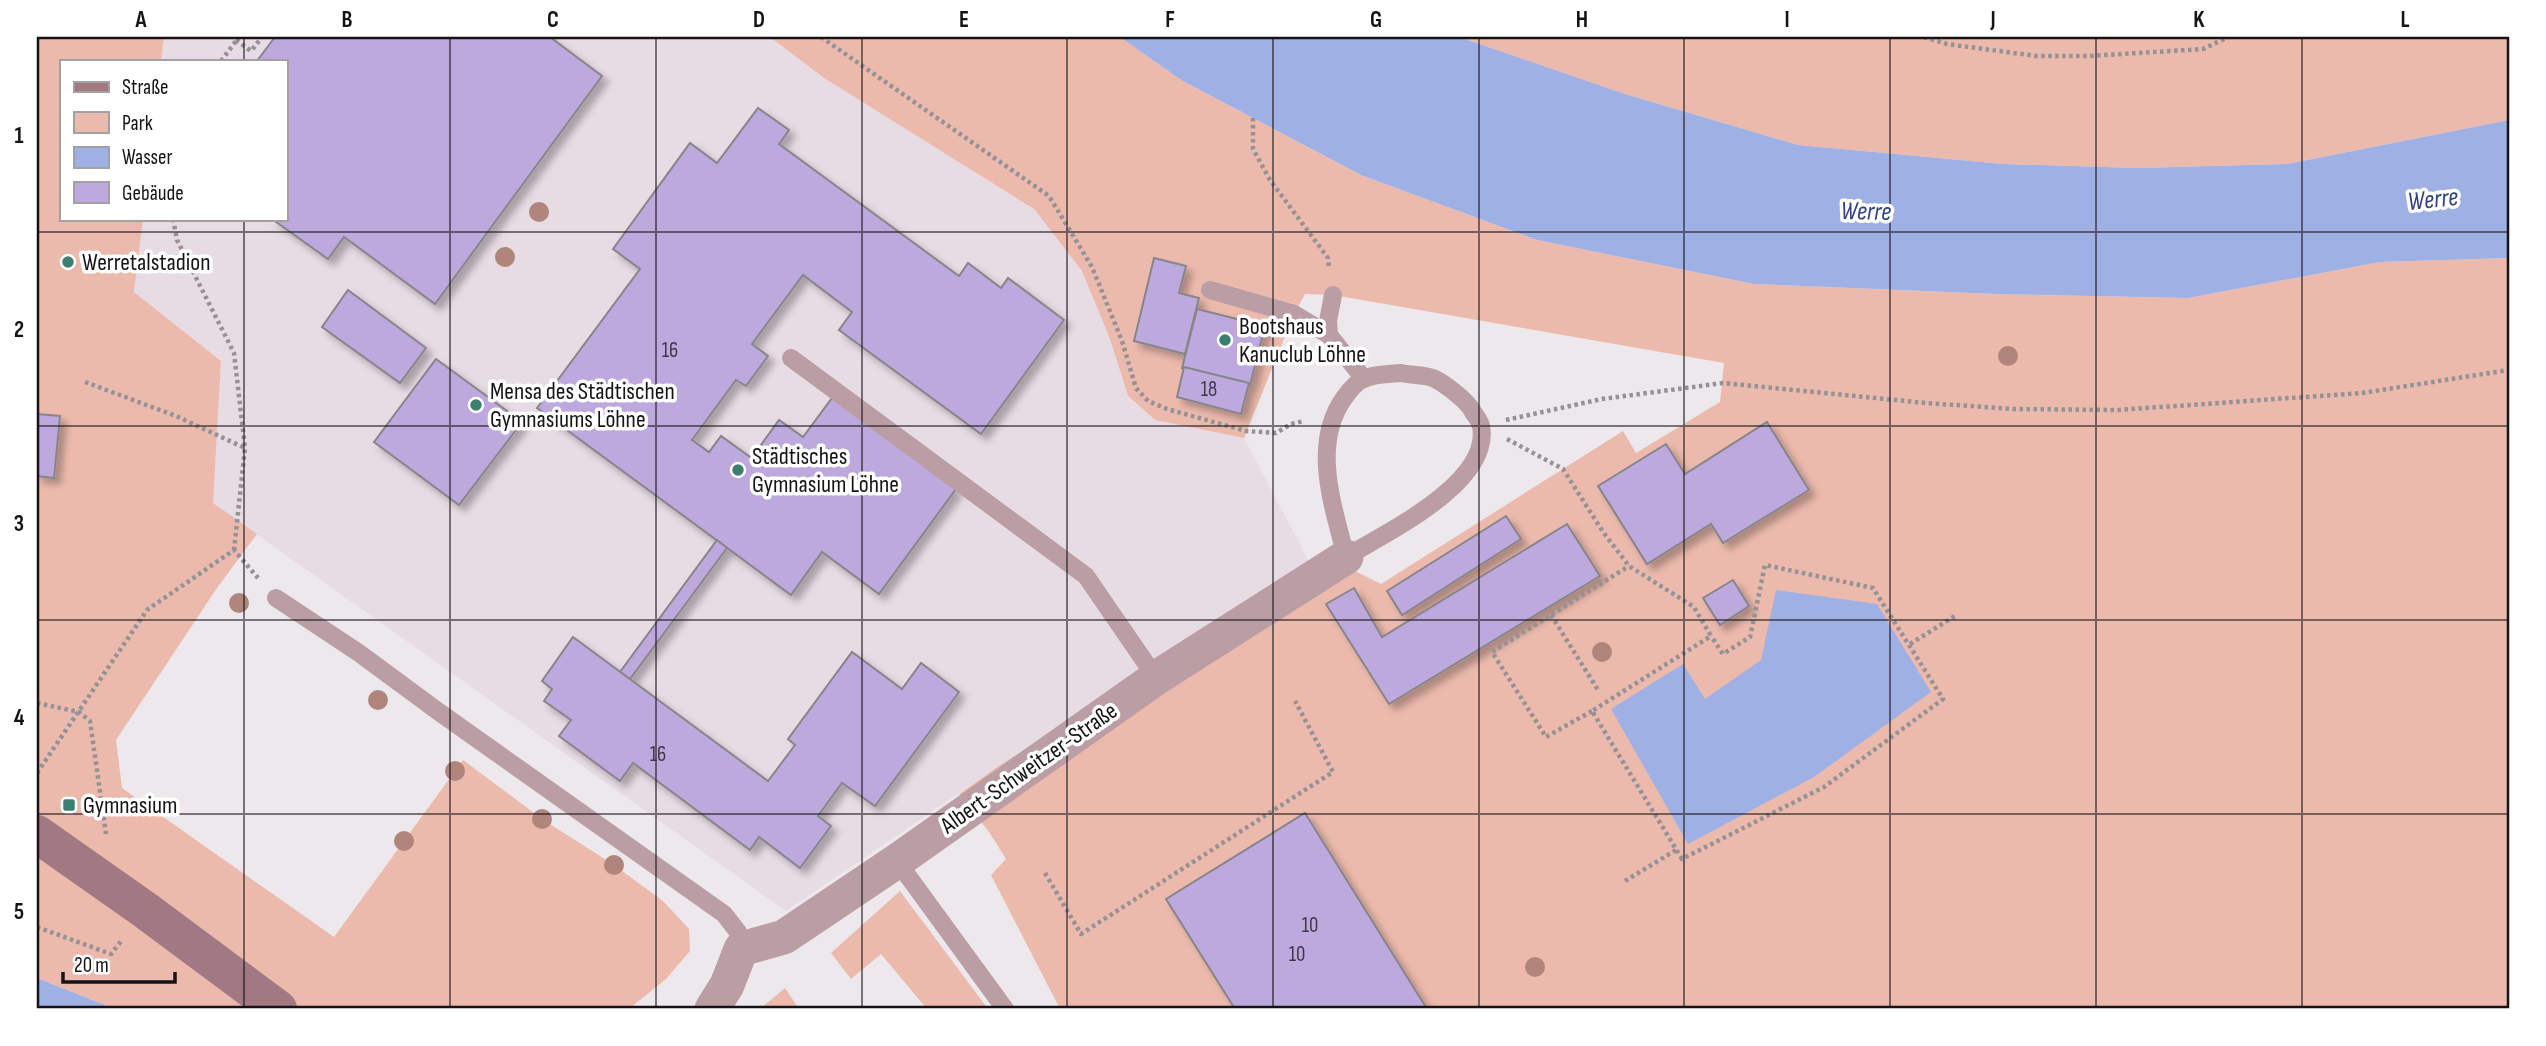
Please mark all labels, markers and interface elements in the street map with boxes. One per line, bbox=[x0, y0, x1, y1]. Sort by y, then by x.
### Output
text: A bbox=[135, 6, 148, 34]
text: B bbox=[342, 6, 353, 34]
text: C bbox=[547, 6, 559, 34]
text: D bbox=[753, 6, 765, 34]
text: E bbox=[959, 6, 969, 34]
text: F bbox=[1165, 6, 1175, 34]
text: G bbox=[1370, 6, 1382, 34]
text: H bbox=[1576, 6, 1588, 34]
text: I bbox=[1784, 6, 1790, 34]
text: J bbox=[1989, 6, 1996, 34]
text: K bbox=[2193, 6, 2205, 34]
text: L bbox=[2400, 6, 2410, 34]
legend bbox=[60, 60, 287, 220]
text: Straße bbox=[122, 75, 168, 100]
text: Park bbox=[122, 111, 153, 136]
text: 1 bbox=[14, 122, 24, 150]
text: Wasser bbox=[122, 145, 173, 170]
text: Gebäude bbox=[122, 181, 184, 206]
water label: Werre bbox=[2406, 182, 2460, 218]
water label: Werre bbox=[1840, 196, 1892, 228]
place label: Werretalstadion bbox=[82, 248, 211, 277]
marker: Werretalstadion bbox=[60, 254, 76, 270]
place label: Bootshaus Kanuclub Löhne bbox=[1239, 312, 1366, 369]
text: 2 bbox=[14, 316, 24, 344]
marker: Bootshaus Kanuclub Löhne bbox=[1217, 332, 1233, 348]
house number: 16 bbox=[662, 338, 678, 363]
place label: Mensa des Städtischen Gymnasiums Löhne bbox=[490, 377, 675, 434]
house number: 18 bbox=[1201, 377, 1217, 402]
marker: Mensa des Städtischen Gymnasiums Löhne bbox=[468, 397, 484, 413]
place label: Städtisches Gymnasium Löhne bbox=[752, 442, 899, 499]
marker: Städtisches Gymnasium Löhne bbox=[730, 462, 746, 478]
text: 3 bbox=[14, 510, 24, 538]
street label: Albert-Schweitzer-Straße bbox=[934, 696, 1123, 840]
text: 4 bbox=[14, 704, 25, 732]
house number: 16 bbox=[650, 742, 666, 767]
place label: Gymnasium bbox=[83, 791, 177, 820]
marker: Gymnasium bbox=[61, 797, 77, 813]
text: 5 bbox=[14, 898, 24, 926]
house number: 10 bbox=[1302, 913, 1318, 938]
scale bar bbox=[63, 941, 175, 985]
house number: 10 bbox=[1289, 942, 1305, 967]
text: 20 m bbox=[74, 953, 109, 978]

